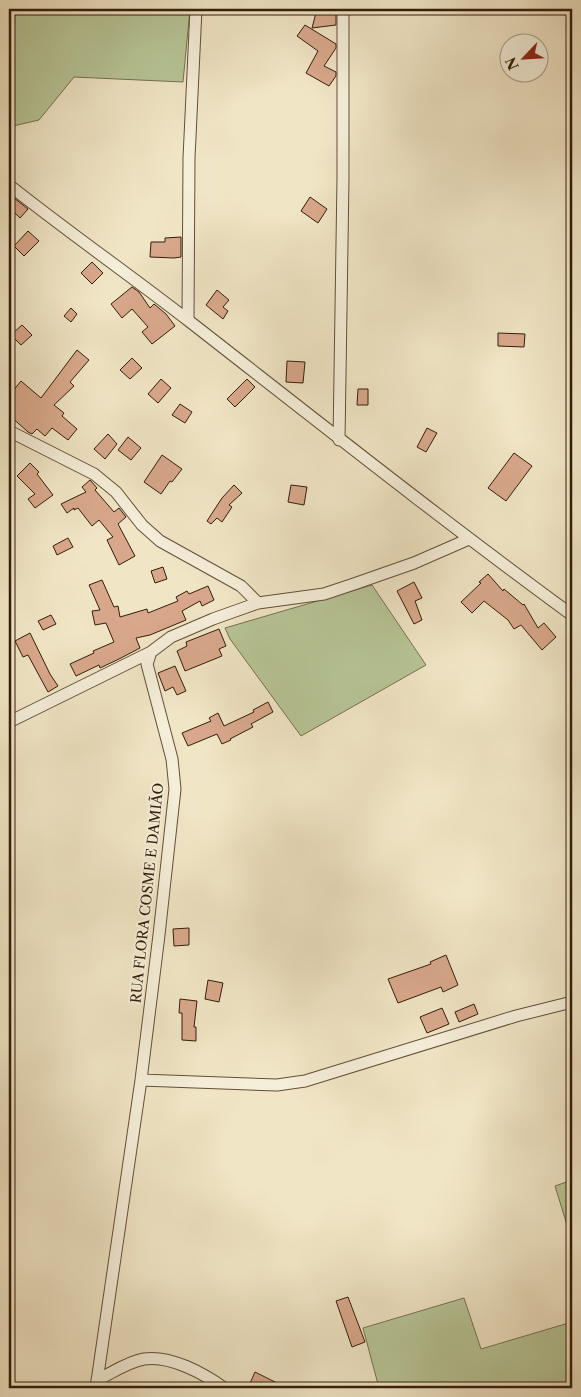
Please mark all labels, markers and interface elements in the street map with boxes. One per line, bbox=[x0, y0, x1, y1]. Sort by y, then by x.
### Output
north arrow bbox=[498, 32, 548, 82]
text: N bbox=[501, 54, 523, 73]
street label: RUA FLORA COSME E DAMIÃO bbox=[125, 782, 168, 1004]

